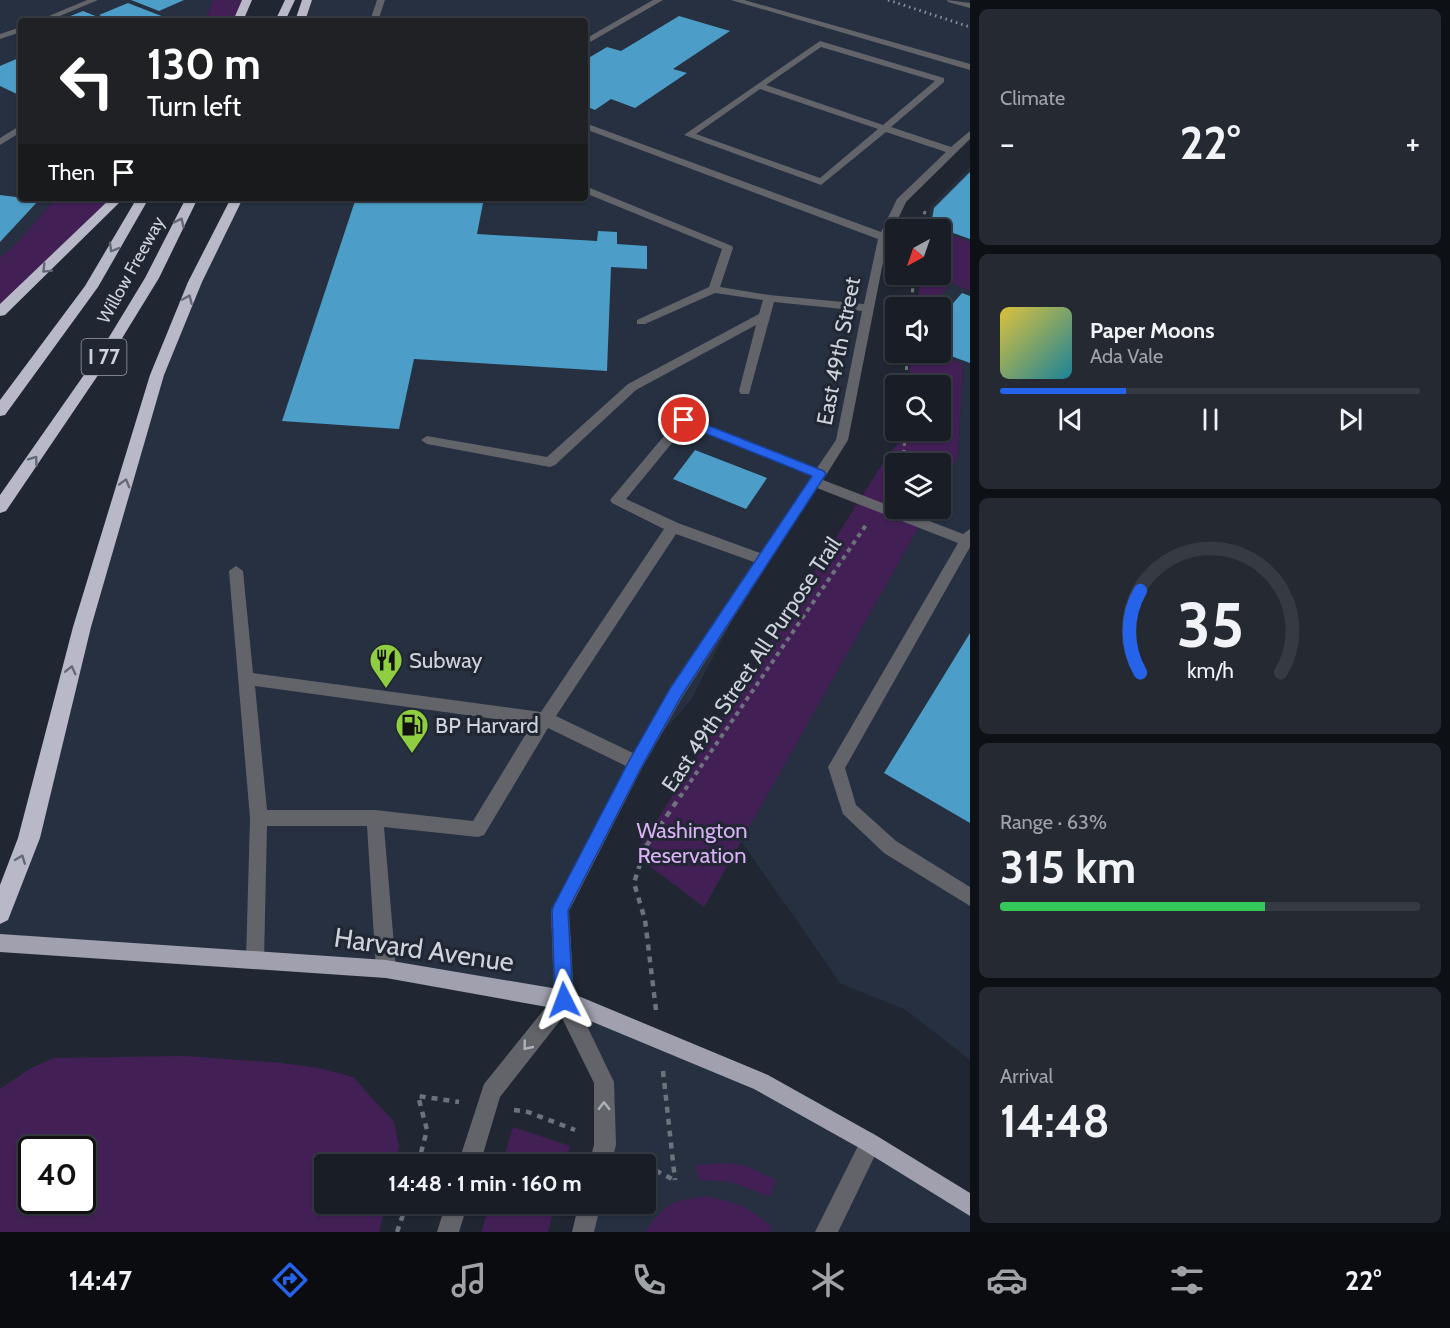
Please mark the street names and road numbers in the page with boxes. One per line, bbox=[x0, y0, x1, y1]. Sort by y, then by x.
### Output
street label: Willow Freeway bbox=[93, 213, 169, 327]
street label: East 49th Street bbox=[811, 274, 866, 427]
road number: I 77 bbox=[82, 339, 126, 375]
street label: East 49th Street All Purpose Trail bbox=[656, 531, 847, 797]
street label: Harvard Avenue bbox=[332, 921, 516, 978]

